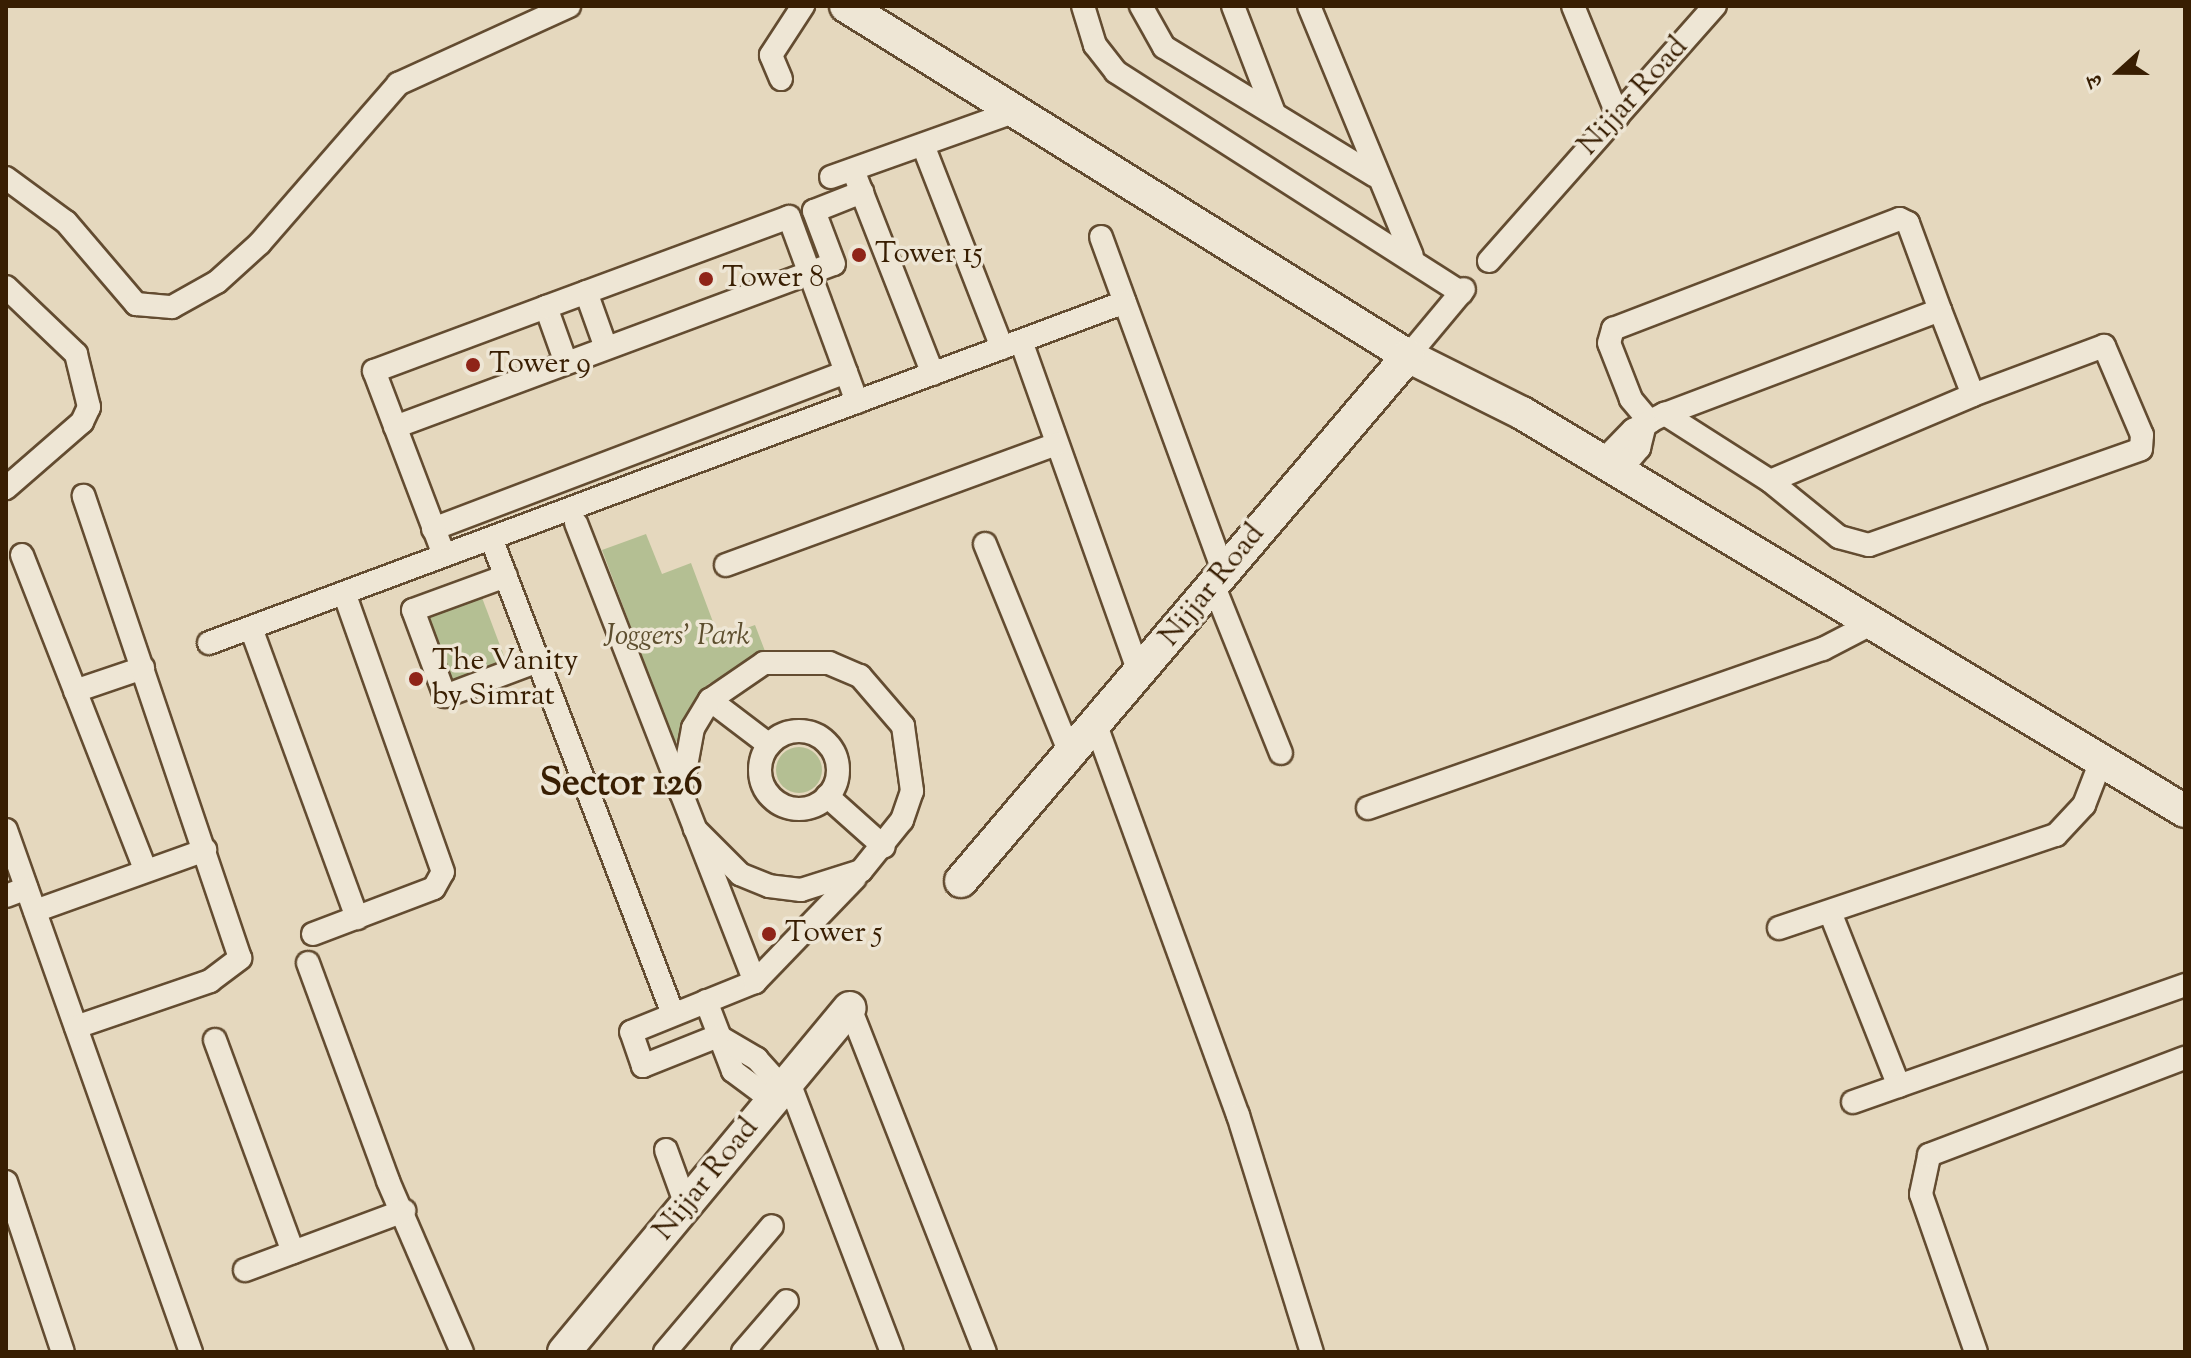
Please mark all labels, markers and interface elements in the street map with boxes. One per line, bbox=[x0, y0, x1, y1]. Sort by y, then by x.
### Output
street label: Nijjar Road bbox=[1571, 30, 1697, 164]
north arrow bbox=[2079, 32, 2159, 112]
text: उ bbox=[2080, 70, 2114, 92]
place label: Tower 15 bbox=[875, 237, 983, 273]
marker: Tower 15 bbox=[850, 246, 868, 264]
place label: Tower 8 bbox=[722, 261, 824, 297]
marker: Tower 8 bbox=[697, 270, 715, 288]
place label: Tower 9 bbox=[489, 347, 591, 383]
marker: Tower 9 bbox=[464, 356, 482, 374]
street label: Nijjar Road bbox=[1153, 517, 1273, 655]
park label: Joggers' Park bbox=[604, 619, 750, 655]
place label: The Vanity by Simrat bbox=[432, 644, 578, 714]
marker: The Vanity by Simrat bbox=[407, 670, 425, 688]
district label: Sector 126 bbox=[539, 763, 703, 809]
place label: Tower 5 bbox=[785, 916, 882, 952]
marker: Tower 5 bbox=[760, 925, 778, 943]
street label: Nijjar Road bbox=[647, 1111, 767, 1249]

